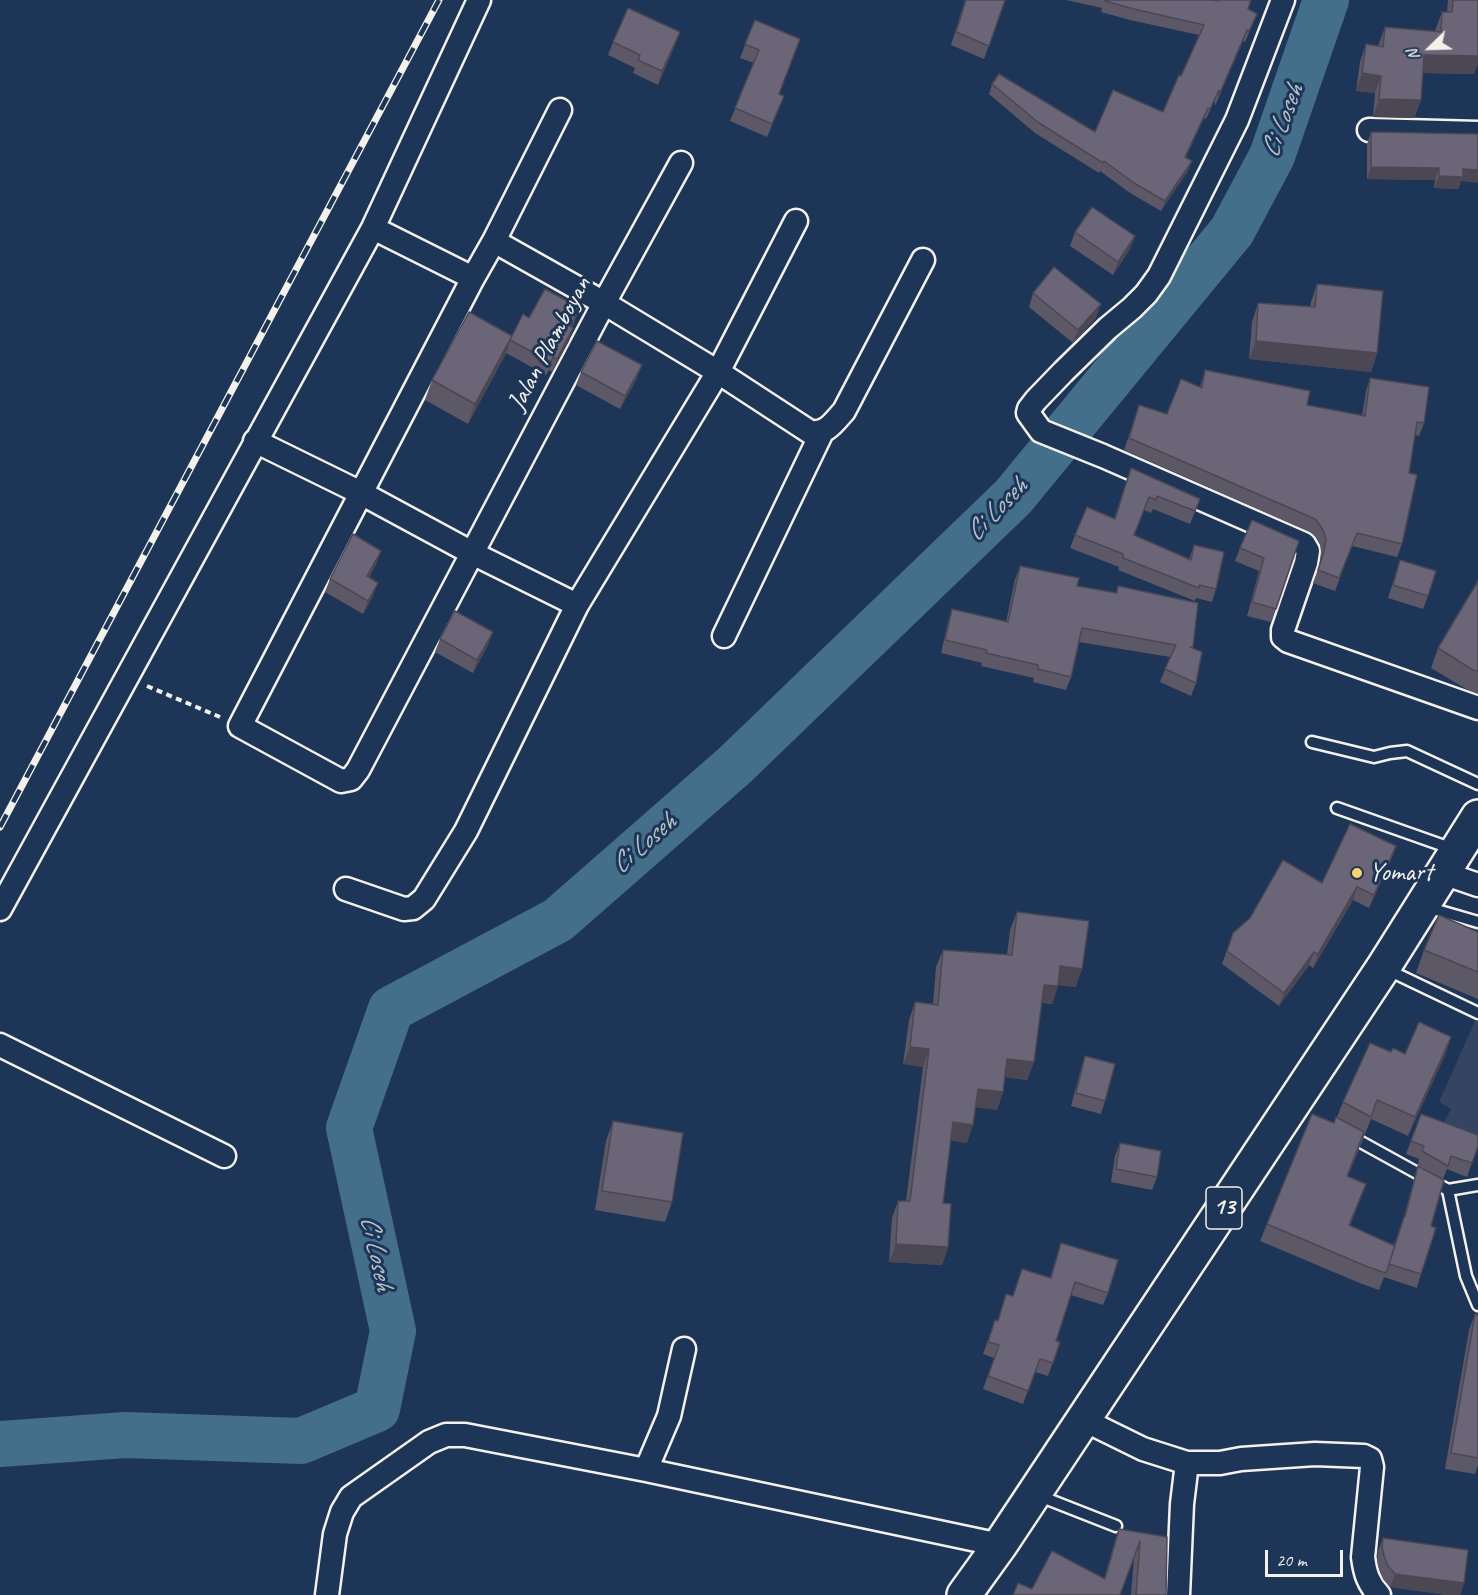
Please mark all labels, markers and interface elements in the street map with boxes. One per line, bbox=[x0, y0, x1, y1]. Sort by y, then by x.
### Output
north arrow bbox=[1400, 18, 1460, 78]
text: N bbox=[1402, 47, 1425, 63]
water label: Ci Loseh bbox=[1254, 80, 1312, 162]
street label: Jalan Plamboyan bbox=[502, 272, 598, 416]
water label: Ci Loseh bbox=[959, 472, 1035, 548]
water label: Ci Loseh bbox=[605, 807, 683, 881]
place label: Yomart bbox=[1369, 857, 1433, 889]
marker: Yomart bbox=[1350, 866, 1364, 880]
road number: 13 bbox=[1206, 1187, 1242, 1229]
water label: Ci Loseh bbox=[352, 1213, 400, 1293]
scale bar bbox=[1268, 1538, 1346, 1576]
text: 20 m bbox=[1276, 1549, 1307, 1571]

